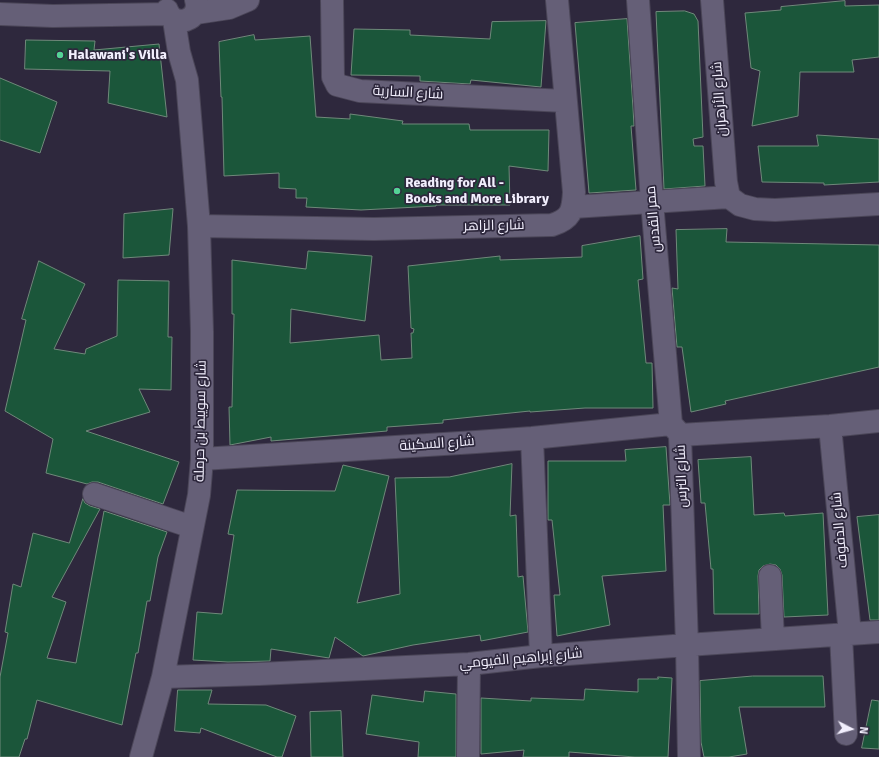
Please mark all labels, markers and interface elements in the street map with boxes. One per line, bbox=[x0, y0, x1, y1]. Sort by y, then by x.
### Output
place label: Halawani's Villa bbox=[68, 47, 167, 63]
marker: Halawani's Villa bbox=[55, 50, 65, 60]
street label: شارع الأزهران bbox=[709, 61, 731, 137]
street label: شارع السارية bbox=[372, 83, 444, 103]
place label: Reading for All - Books and More Library bbox=[405, 175, 549, 208]
street label: ممر القدس bbox=[643, 185, 665, 253]
marker: Reading for All - Books and More Library bbox=[392, 186, 402, 196]
street label: شارع الزاهر bbox=[463, 217, 525, 235]
street label: شارع سويبط بن حرملة bbox=[192, 360, 210, 482]
street label: شارع السكينة bbox=[399, 433, 475, 455]
street label: شارع الترس bbox=[673, 444, 691, 508]
street label: شارع الدفوف bbox=[828, 491, 852, 569]
street label: شارع إبراهيم الفيومي bbox=[459, 645, 583, 673]
north arrow bbox=[831, 709, 871, 749]
text: N bbox=[857, 726, 870, 735]

